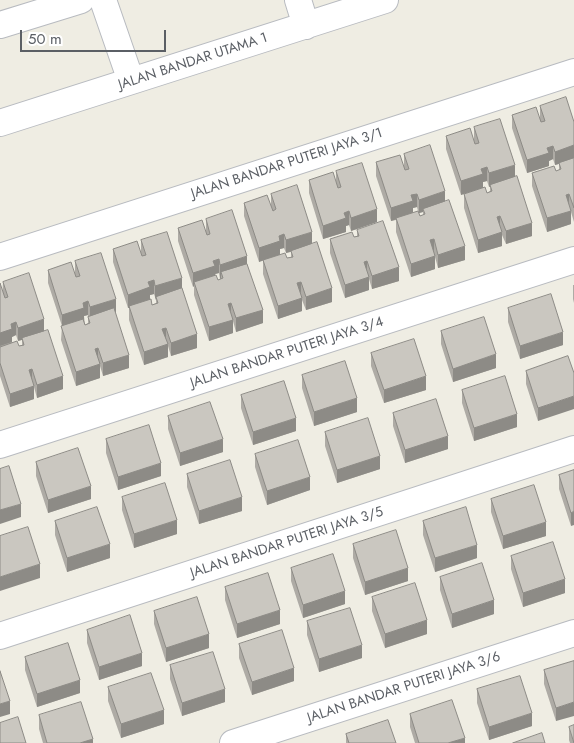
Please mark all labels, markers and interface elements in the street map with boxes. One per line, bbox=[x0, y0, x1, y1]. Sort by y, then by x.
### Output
scale bar bbox=[22, 20, 169, 52]
text: 50 m bbox=[28, 28, 62, 50]
street label: JALAN BANDAR UTAMA 1 bbox=[116, 30, 270, 94]
street label: JALAN BANDAR PUTERI JAYA 3/1 bbox=[189, 125, 385, 203]
street label: JALAN BANDAR PUTERI JAYA 3/4 bbox=[188, 314, 386, 392]
street label: JALAN BANDAR PUTERI JAYA 3/5 bbox=[188, 504, 386, 582]
street label: JALAN BANDAR PUTERI JAYA 3/6 bbox=[305, 649, 503, 727]

